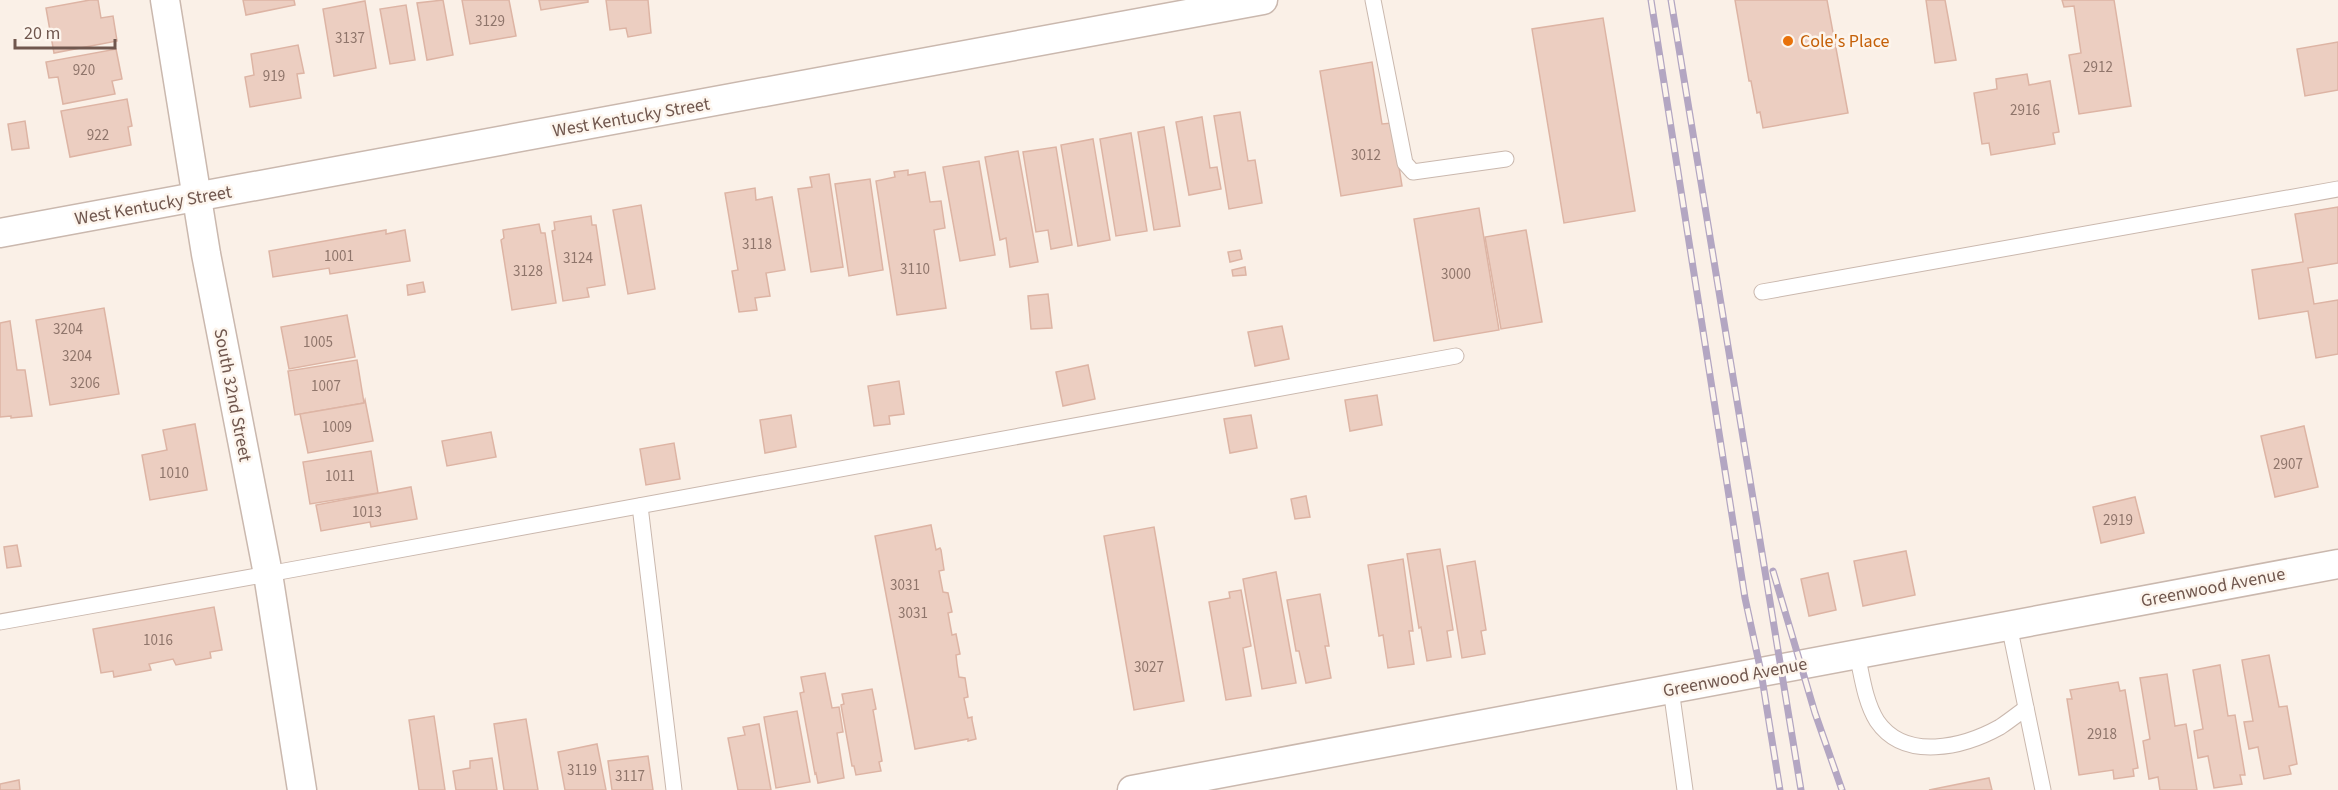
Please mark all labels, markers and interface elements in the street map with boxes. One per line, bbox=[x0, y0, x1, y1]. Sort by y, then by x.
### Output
house number: 3129 bbox=[475, 11, 505, 32]
scale bar bbox=[15, 12, 116, 50]
text: 20 m bbox=[24, 21, 60, 46]
house number: 3137 bbox=[335, 28, 365, 49]
place label: Cole's Place bbox=[1800, 29, 1889, 54]
marker: Cole's Place bbox=[1781, 34, 1795, 48]
house number: 2912 bbox=[2083, 57, 2113, 78]
house number: 920 bbox=[73, 60, 95, 81]
house number: 919 bbox=[263, 66, 285, 87]
street label: West Kentucky Street bbox=[551, 91, 712, 144]
house number: 2916 bbox=[2010, 100, 2040, 121]
house number: 922 bbox=[87, 125, 109, 146]
house number: 3012 bbox=[1351, 145, 1381, 166]
street label: West Kentucky Street bbox=[73, 179, 234, 232]
house number: 3118 bbox=[742, 234, 772, 255]
house number: 1001 bbox=[324, 246, 354, 267]
house number: 3124 bbox=[563, 248, 593, 269]
house number: 3110 bbox=[900, 259, 930, 280]
house number: 3128 bbox=[513, 261, 543, 282]
house number: 3000 bbox=[1441, 264, 1471, 285]
house number: 3204 bbox=[53, 319, 83, 340]
street label: South 32nd Street bbox=[207, 326, 258, 464]
house number: 1005 bbox=[303, 332, 333, 353]
house number: 3204 bbox=[62, 346, 92, 367]
house number: 3206 bbox=[70, 373, 100, 394]
house number: 1007 bbox=[311, 376, 341, 397]
house number: 1009 bbox=[322, 417, 352, 438]
house number: 2907 bbox=[2273, 454, 2303, 475]
house number: 1010 bbox=[159, 463, 189, 484]
house number: 1011 bbox=[325, 466, 355, 487]
house number: 1013 bbox=[352, 502, 382, 523]
house number: 2919 bbox=[2103, 510, 2133, 531]
street label: Greenwood Avenue bbox=[2139, 561, 2287, 614]
house number: 3031 bbox=[890, 575, 920, 596]
house number: 3031 bbox=[898, 603, 928, 624]
house number: 1016 bbox=[143, 630, 173, 651]
street label: Greenwood Avenue bbox=[1661, 651, 1809, 704]
house number: 3027 bbox=[1134, 657, 1164, 678]
house number: 2918 bbox=[2087, 724, 2117, 745]
house number: 3119 bbox=[567, 760, 597, 781]
house number: 3117 bbox=[615, 766, 645, 787]

